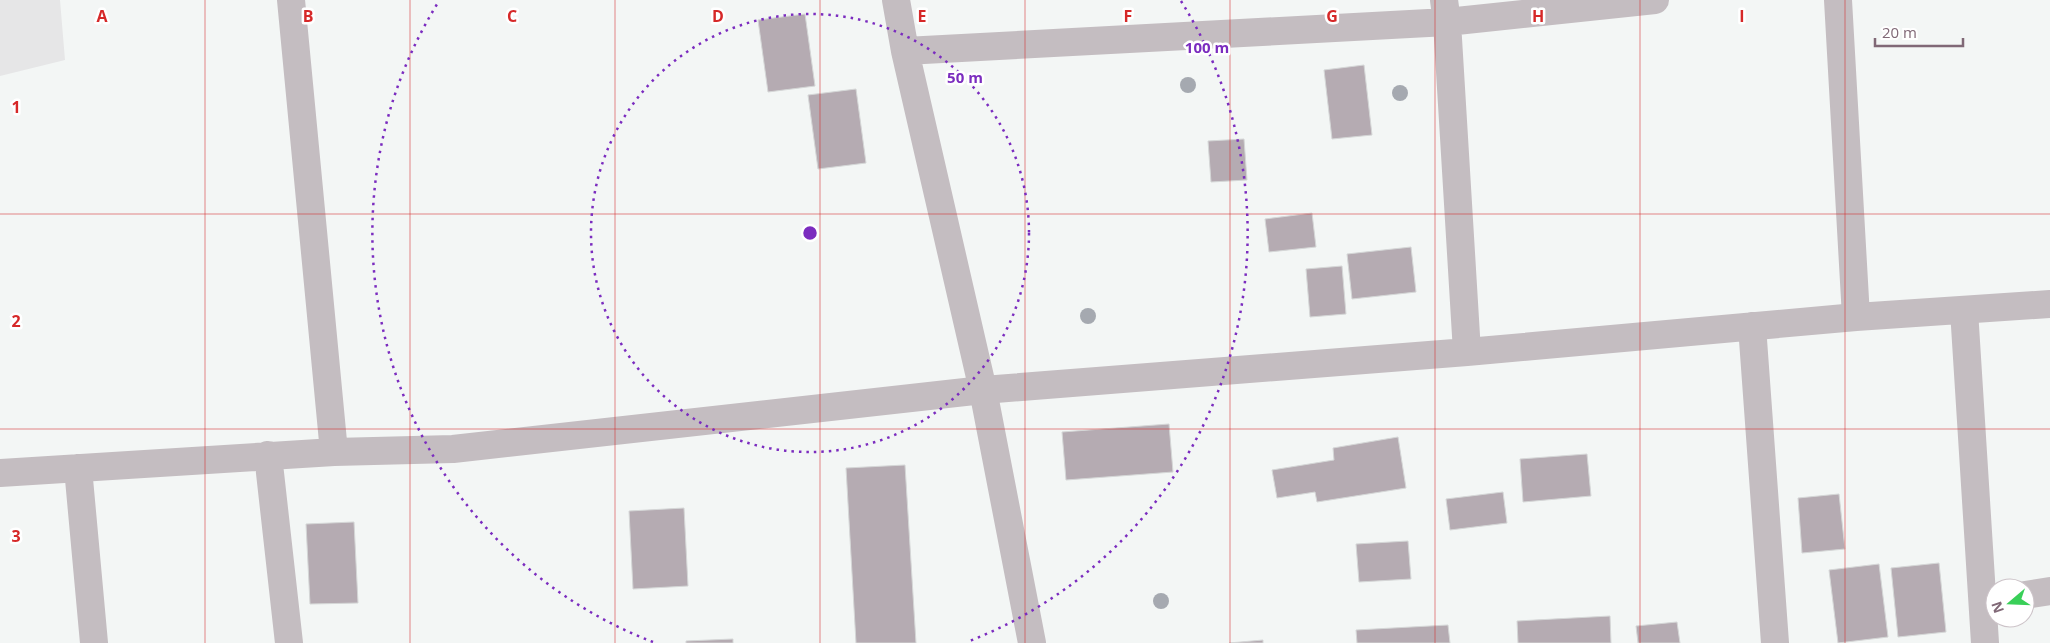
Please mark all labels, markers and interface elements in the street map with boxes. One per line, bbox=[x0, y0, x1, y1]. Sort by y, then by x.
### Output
text: A bbox=[96, 5, 108, 27]
text: B bbox=[303, 5, 313, 27]
text: C bbox=[507, 5, 517, 27]
text: D bbox=[712, 5, 724, 27]
text: E bbox=[918, 5, 927, 27]
text: F bbox=[1124, 5, 1132, 27]
text: G bbox=[1326, 5, 1338, 27]
text: H bbox=[1532, 5, 1544, 27]
text: I bbox=[1739, 5, 1745, 27]
scale bar bbox=[1875, 15, 1962, 47]
text: 20 m bbox=[1882, 22, 1917, 42]
text: 100 m bbox=[1185, 37, 1229, 57]
text: 50 m bbox=[947, 67, 983, 87]
text: 1 bbox=[11, 96, 21, 118]
centre of rings bbox=[801, 224, 819, 242]
text: 2 bbox=[11, 310, 21, 332]
text: 3 bbox=[11, 525, 21, 547]
north arrow bbox=[1985, 578, 2035, 628]
text: N bbox=[1986, 599, 2008, 616]

